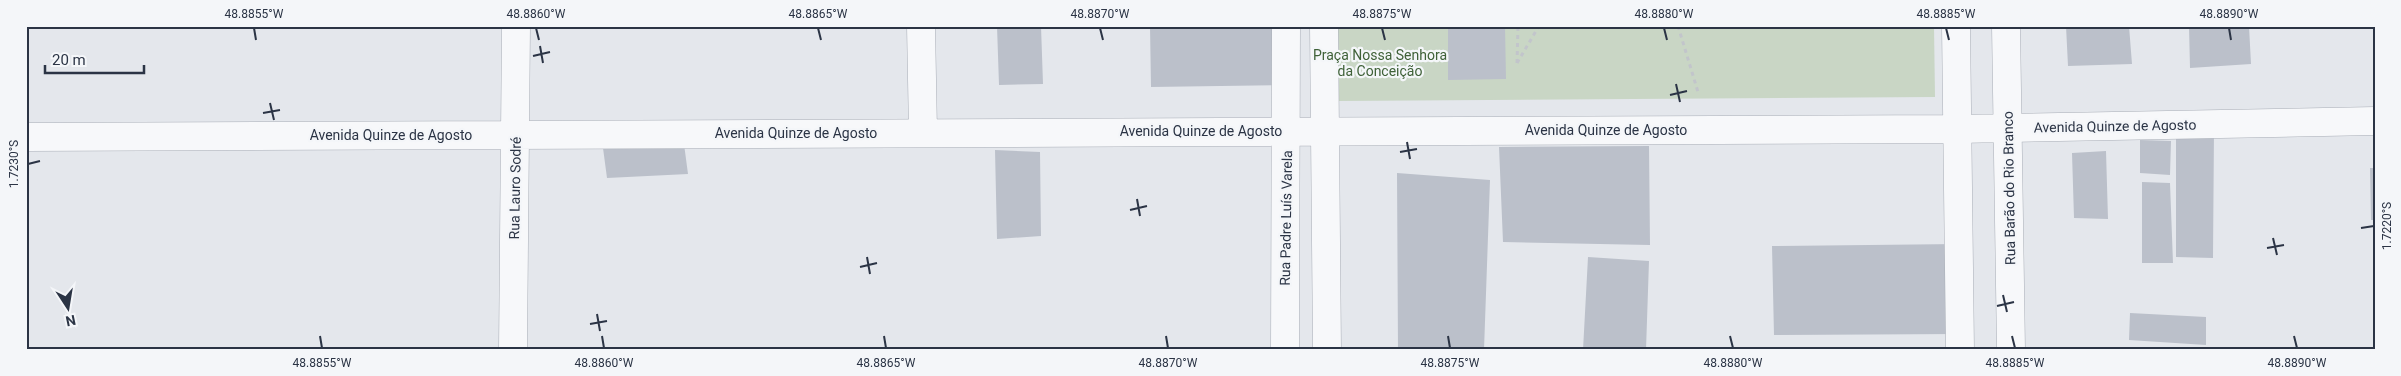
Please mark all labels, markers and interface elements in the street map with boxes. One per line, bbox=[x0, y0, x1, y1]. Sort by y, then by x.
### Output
text: 48.8855°W bbox=[225, 7, 284, 21]
text: 48.8860°W bbox=[507, 7, 566, 21]
text: 48.8865°W bbox=[789, 7, 848, 21]
text: 48.8870°W bbox=[1071, 7, 1130, 21]
text: 48.8875°W bbox=[1353, 7, 1412, 21]
text: 48.8880°W bbox=[1635, 7, 1694, 21]
text: 48.8885°W bbox=[1917, 7, 1976, 21]
text: 48.8890°W bbox=[2200, 7, 2259, 21]
scale bar bbox=[45, 42, 144, 74]
park label: Praça Nossa Senhora da Conceição bbox=[1313, 47, 1447, 79]
text: 20 m bbox=[52, 51, 86, 69]
street label: Rua Barão do Rio Branco bbox=[2000, 111, 2018, 265]
street label: Avenida Quinze de Agosto bbox=[2034, 117, 2196, 135]
street label: Avenida Quinze de Agosto bbox=[1525, 122, 1687, 138]
street label: Avenida Quinze de Agosto bbox=[1120, 123, 1282, 139]
street label: Avenida Quinze de Agosto bbox=[715, 125, 877, 141]
street label: Avenida Quinze de Agosto bbox=[310, 127, 472, 143]
street label: Rua Lauro Sodré bbox=[506, 137, 524, 239]
text: 1.7230°S bbox=[7, 140, 21, 188]
street label: Rua Padre Luís Varela bbox=[1277, 150, 1295, 286]
text: 1.7220°S bbox=[2380, 202, 2394, 250]
north arrow bbox=[42, 284, 92, 334]
text: N bbox=[64, 312, 77, 330]
text: 48.8855°W bbox=[293, 356, 352, 370]
text: 48.8860°W bbox=[575, 356, 634, 370]
text: 48.8865°W bbox=[857, 356, 916, 370]
text: 48.8870°W bbox=[1139, 356, 1198, 370]
text: 48.8875°W bbox=[1421, 356, 1480, 370]
text: 48.8880°W bbox=[1704, 356, 1763, 370]
text: 48.8885°W bbox=[1986, 356, 2045, 370]
text: 48.8890°W bbox=[2268, 356, 2327, 370]

